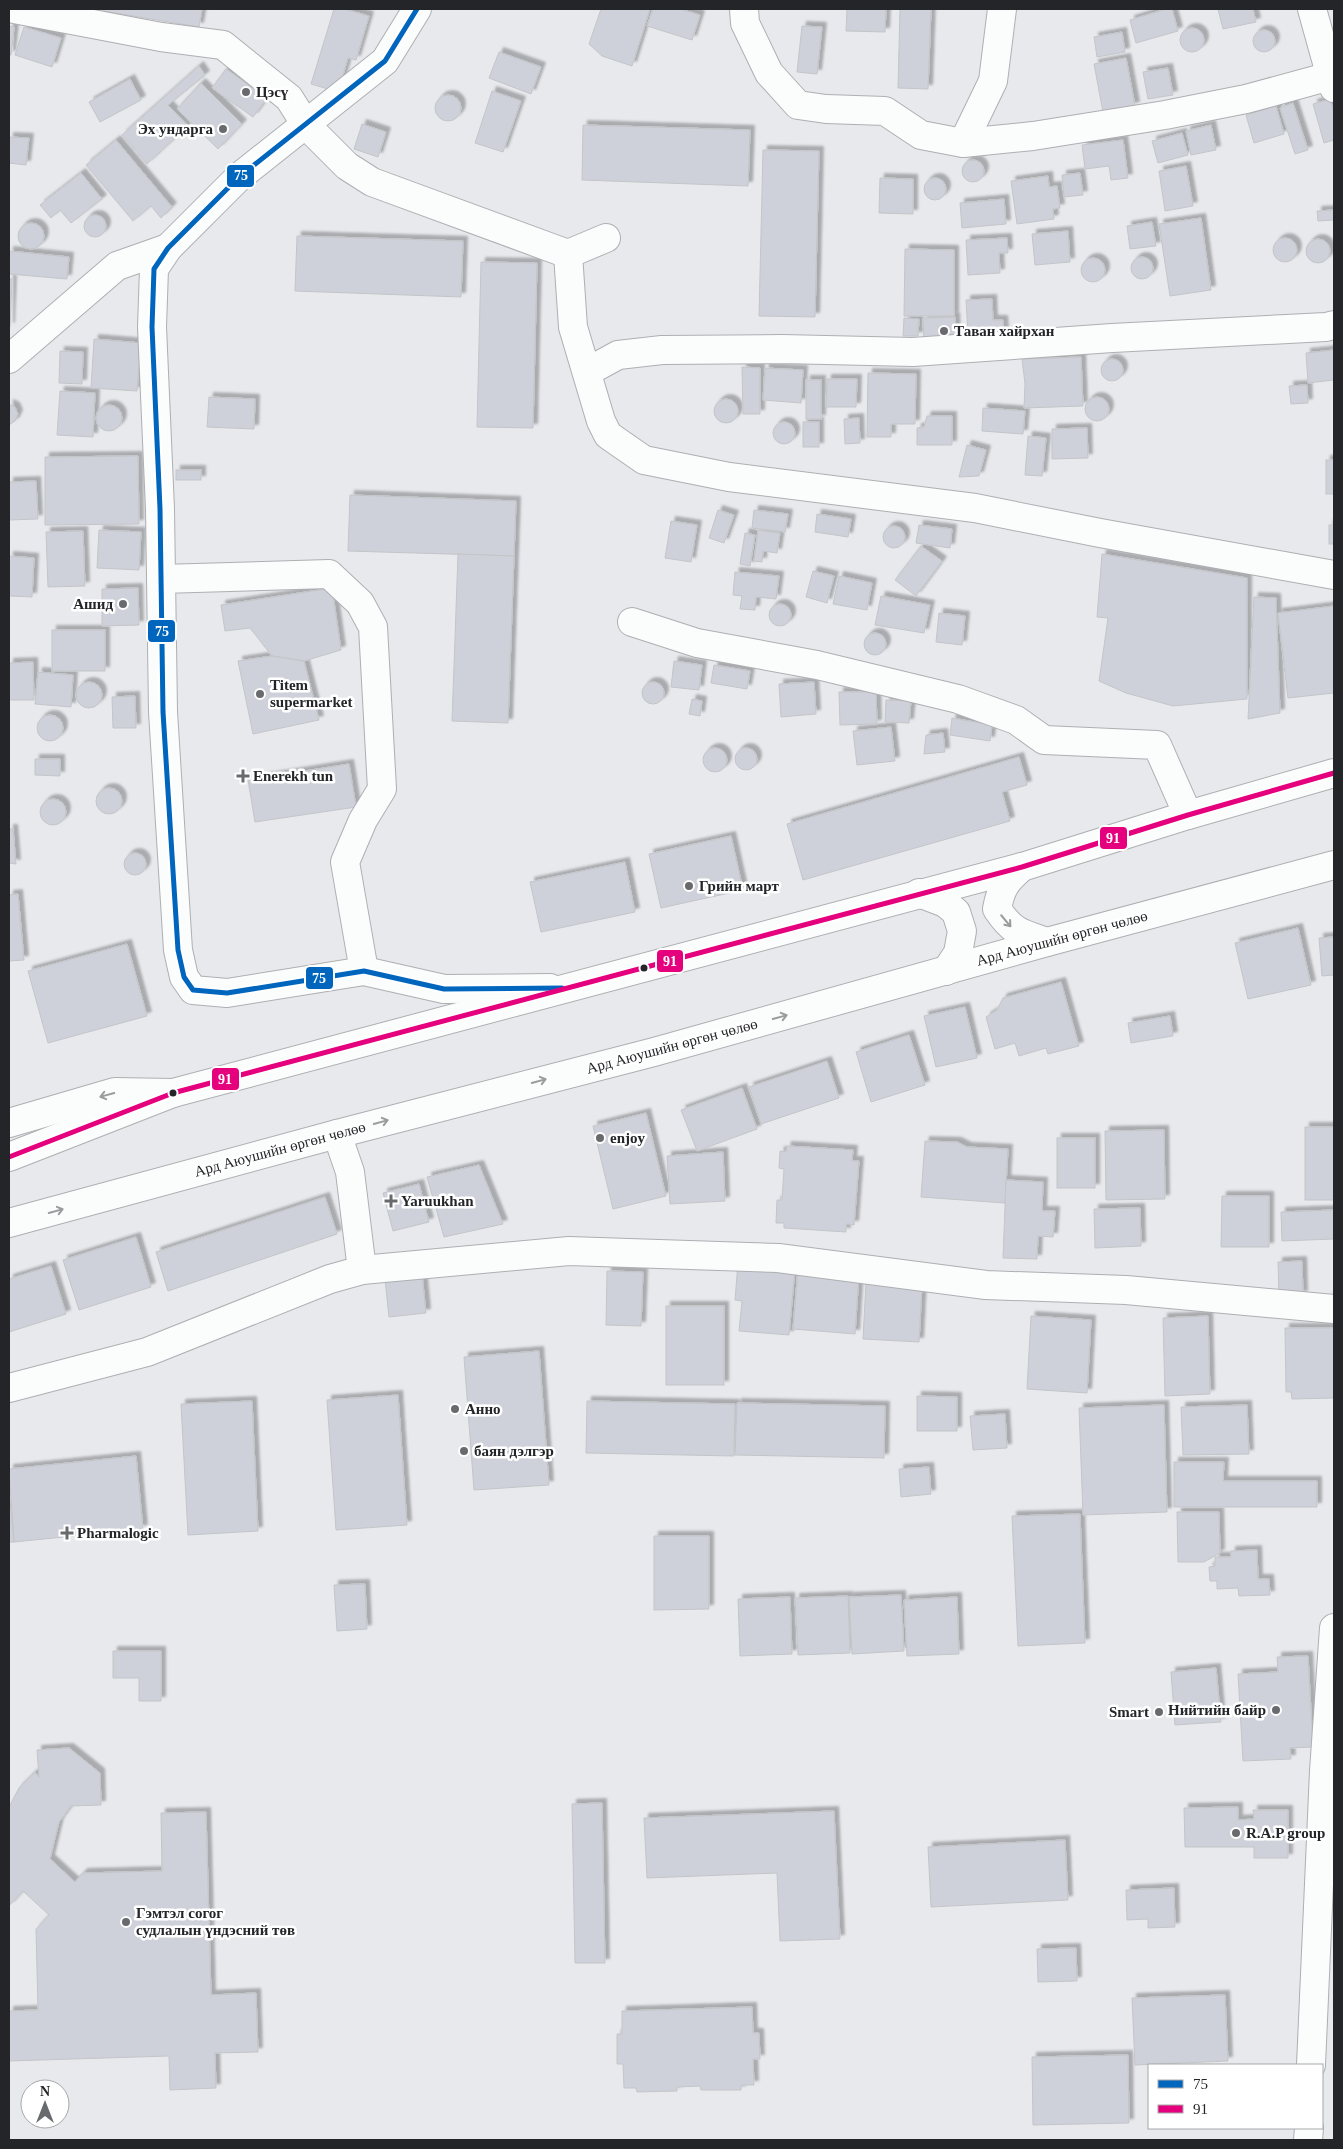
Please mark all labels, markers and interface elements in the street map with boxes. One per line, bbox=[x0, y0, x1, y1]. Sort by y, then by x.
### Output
place label: Цэсү bbox=[256, 84, 289, 100]
marker: Цэсү bbox=[240, 86, 252, 98]
place label: Эх ундарга bbox=[138, 121, 213, 137]
marker: Эх ундарга bbox=[217, 123, 229, 135]
line badge: 75 bbox=[226, 164, 255, 188]
text: 75 bbox=[234, 168, 248, 183]
place label: Таван хайрхан bbox=[954, 323, 1055, 339]
marker: Таван хайрхан bbox=[938, 325, 950, 337]
place label: Ашид bbox=[73, 596, 113, 612]
marker: Ашид bbox=[117, 598, 129, 610]
line badge: 75 bbox=[147, 619, 176, 643]
text: 75 bbox=[155, 624, 169, 639]
place label: Titem supermarket bbox=[270, 677, 353, 710]
marker: Titem supermarket bbox=[254, 688, 266, 700]
place label: Enerekh tun bbox=[253, 768, 334, 784]
marker: Enerekh tun bbox=[237, 770, 249, 782]
line badge: 91 bbox=[1099, 826, 1128, 850]
text: 91 bbox=[1106, 831, 1120, 846]
place label: Грийн март bbox=[699, 878, 779, 894]
marker: Грийн март bbox=[683, 880, 695, 892]
street label: Ард Аюушийн өргөн чөлөө bbox=[975, 907, 1149, 969]
one-way arrow bbox=[1001, 914, 1012, 927]
line badge: 91 bbox=[656, 949, 684, 973]
text: 91 bbox=[663, 954, 677, 969]
unlabelled marker bbox=[639, 963, 649, 973]
line badge: 75 bbox=[305, 966, 334, 990]
text: 75 bbox=[312, 971, 326, 986]
one-way arrow bbox=[772, 1011, 788, 1021]
street label: Ард Аюушийн өргөн чөлөө bbox=[585, 1015, 759, 1077]
line badge: 91 bbox=[211, 1067, 240, 1091]
text: 91 bbox=[218, 1072, 232, 1087]
one-way arrow bbox=[530, 1076, 546, 1086]
unlabelled marker bbox=[168, 1088, 178, 1098]
one-way arrow bbox=[99, 1090, 115, 1100]
one-way arrow bbox=[373, 1117, 389, 1126]
street label: Ард Аюушийн өргөн чөлөө bbox=[193, 1118, 367, 1180]
place label: enjoy bbox=[610, 1130, 645, 1146]
marker: enjoy bbox=[594, 1132, 606, 1144]
place label: Yaruukhan bbox=[401, 1193, 474, 1209]
marker: Yaruukhan bbox=[385, 1195, 397, 1207]
one-way arrow bbox=[47, 1205, 63, 1215]
place label: Анно bbox=[465, 1401, 501, 1417]
marker: Анно bbox=[449, 1403, 461, 1415]
place label: баян дэлгэр bbox=[474, 1443, 554, 1459]
marker: баян дэлгэр bbox=[458, 1445, 470, 1457]
place label: Pharmalogic bbox=[77, 1525, 159, 1541]
marker: Pharmalogic bbox=[61, 1527, 73, 1539]
place label: Нийтийн байр bbox=[1168, 1702, 1266, 1718]
place label: Smart bbox=[1109, 1704, 1149, 1720]
marker: Нийтийн байр bbox=[1270, 1704, 1282, 1716]
marker: Smart bbox=[1153, 1706, 1165, 1718]
place label: R.A.P group bbox=[1246, 1825, 1325, 1841]
marker: R.A.P group bbox=[1230, 1827, 1242, 1839]
place label: Гэмтэл согог судлалын үндэсний төв bbox=[136, 1905, 295, 1938]
marker: Гэмтэл согог судлалын үндэсний төв bbox=[120, 1916, 132, 1928]
legend bbox=[1148, 2064, 1323, 2129]
text: 75 bbox=[1193, 2076, 1208, 2092]
north arrow bbox=[20, 2079, 70, 2129]
text: N bbox=[40, 2084, 50, 2099]
text: 91 bbox=[1193, 2101, 1208, 2117]

